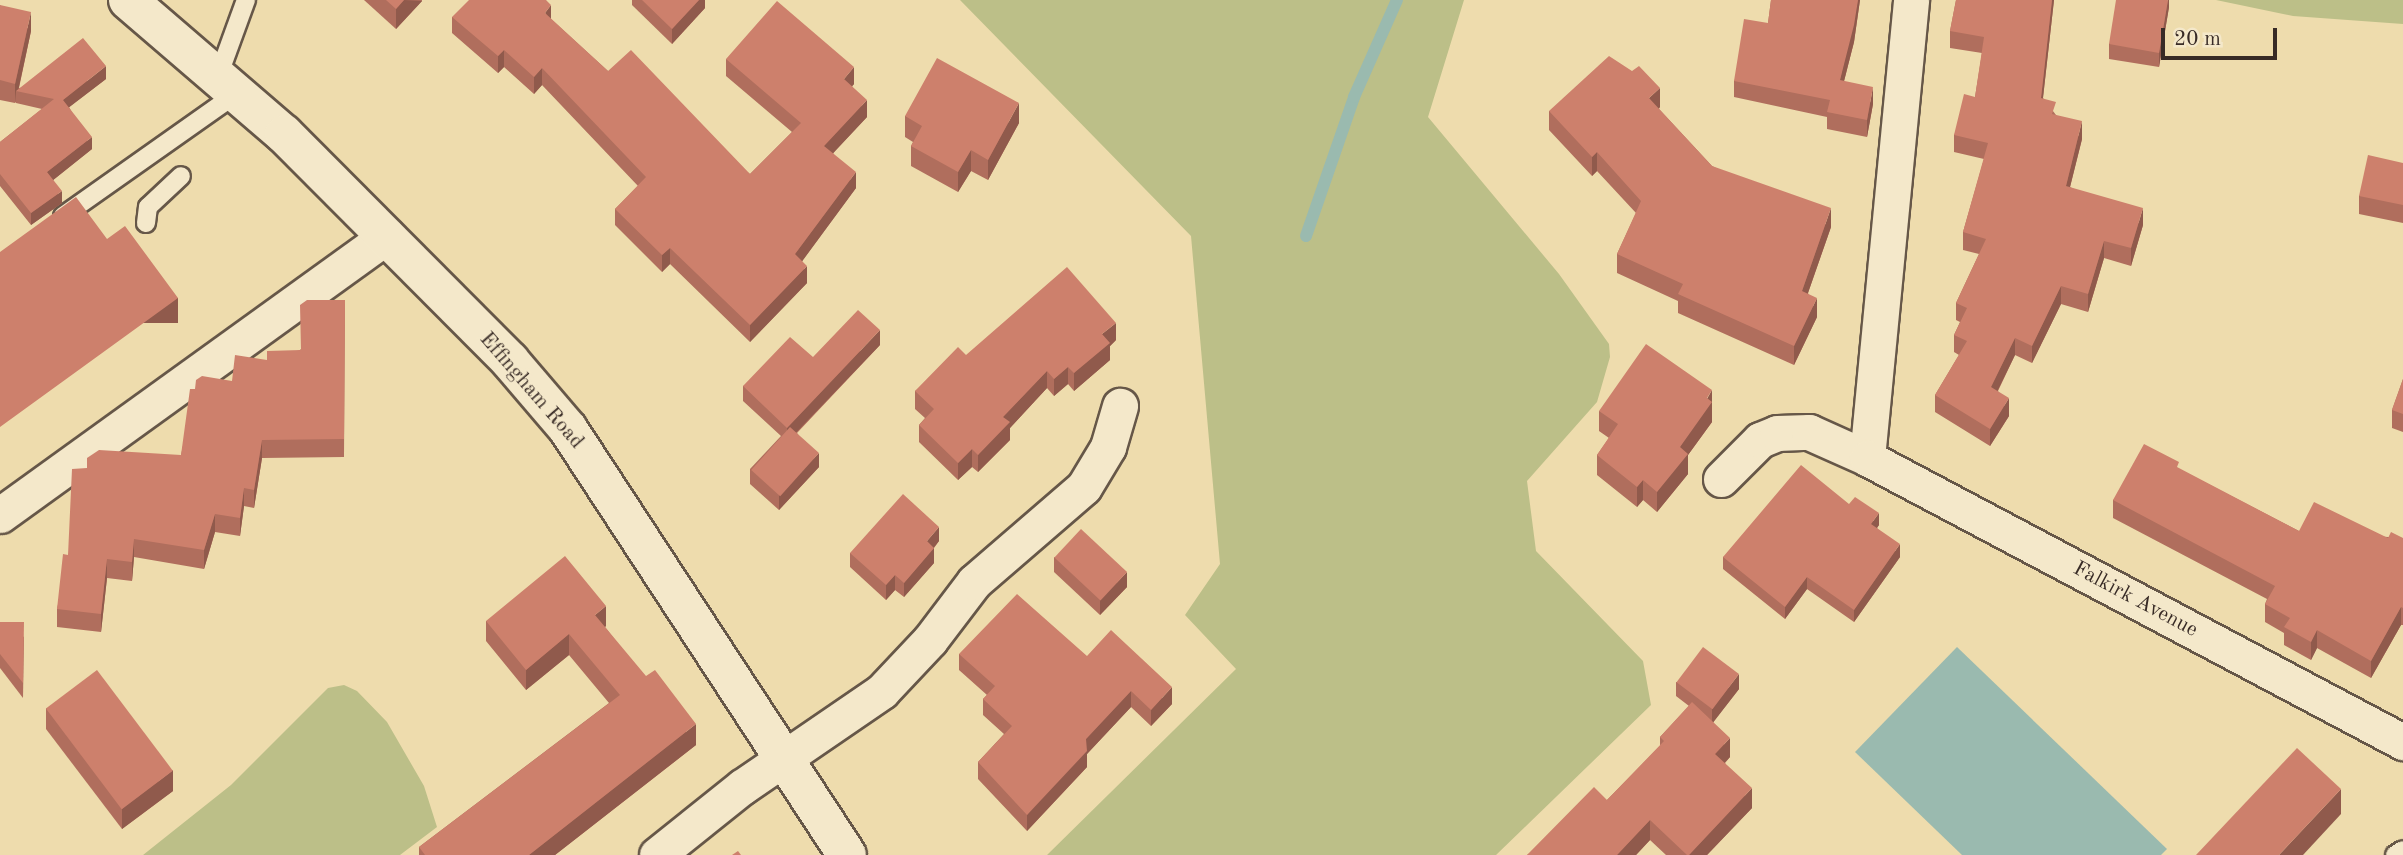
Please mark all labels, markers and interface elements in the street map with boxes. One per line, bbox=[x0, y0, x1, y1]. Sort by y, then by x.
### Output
scale bar bbox=[2165, 14, 2280, 58]
text: 20 m bbox=[2174, 29, 2221, 50]
street label: Effingham Road bbox=[473, 328, 589, 454]
street label: Falkirk Avenue bbox=[2068, 557, 2202, 643]

